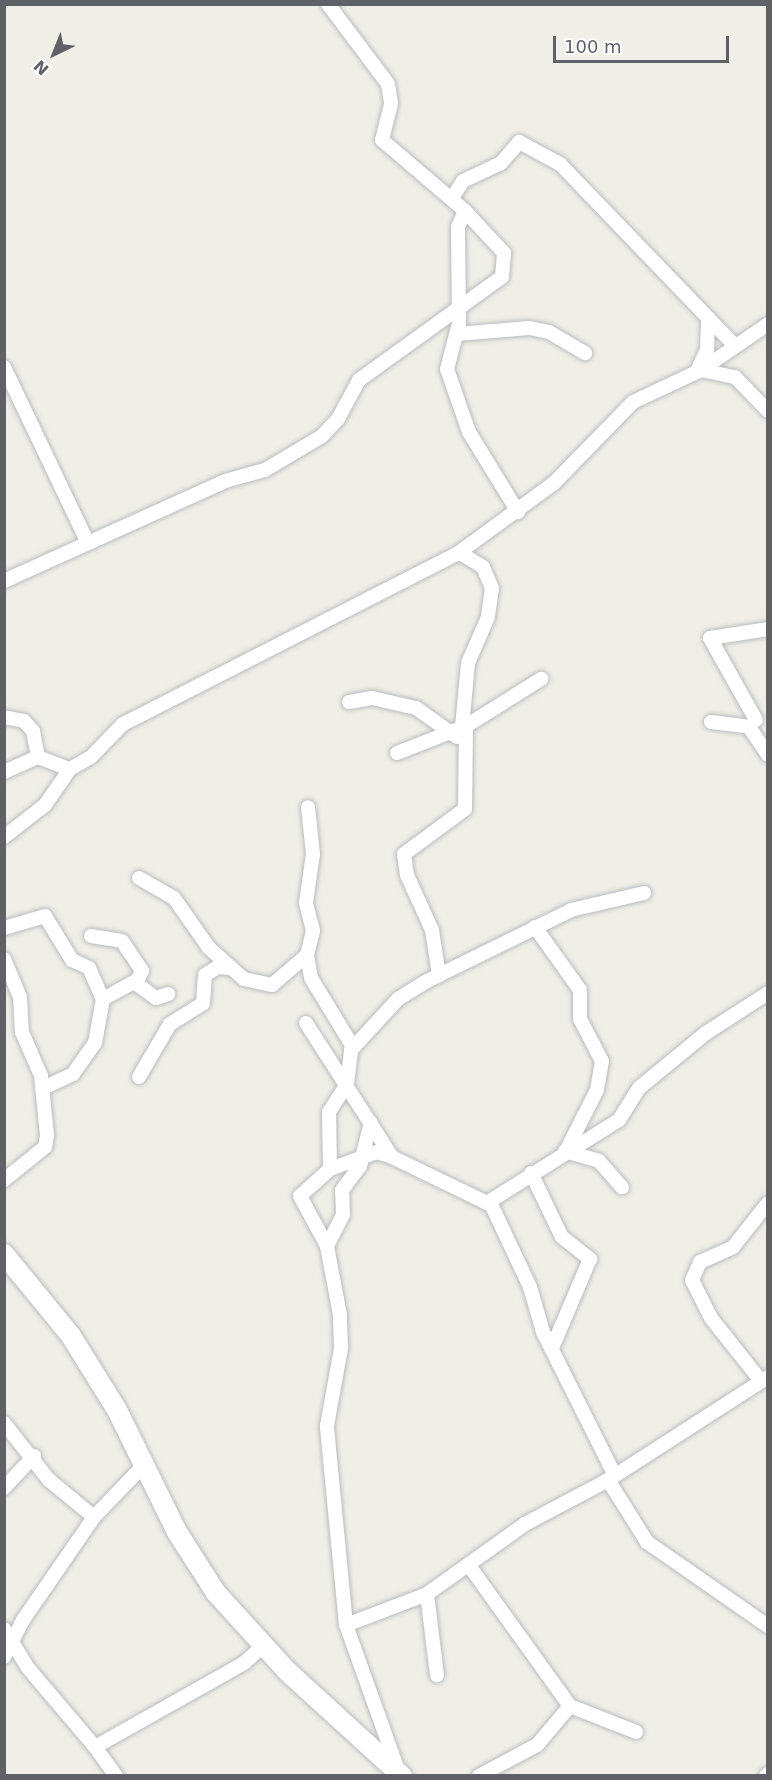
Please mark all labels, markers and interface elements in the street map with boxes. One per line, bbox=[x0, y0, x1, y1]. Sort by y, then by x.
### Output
north arrow bbox=[24, 24, 84, 84]
scale bar bbox=[556, 24, 732, 62]
text: 100 m bbox=[564, 36, 622, 57]
text: N bbox=[30, 56, 53, 79]

